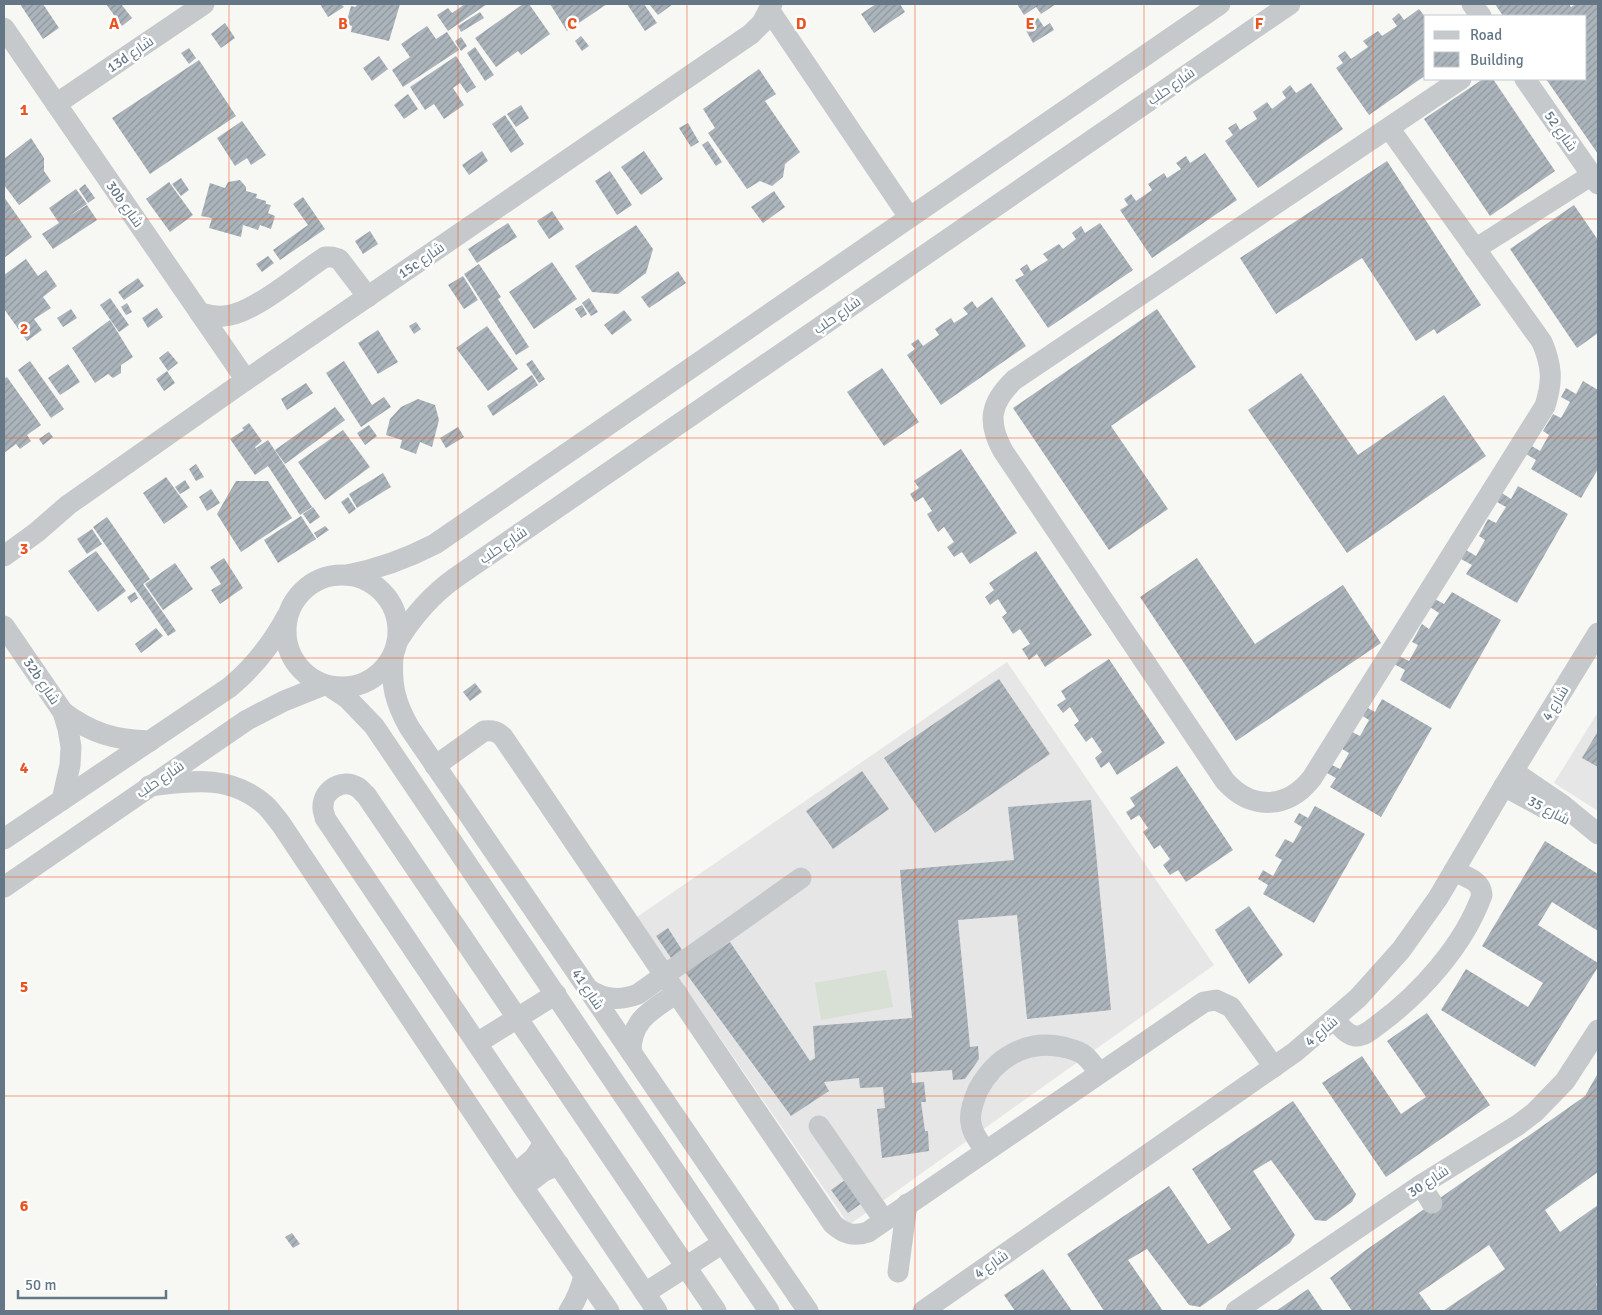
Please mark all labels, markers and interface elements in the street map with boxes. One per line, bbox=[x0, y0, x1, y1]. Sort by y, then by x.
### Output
text: A bbox=[109, 14, 120, 34]
text: B bbox=[338, 14, 348, 34]
text: C bbox=[567, 14, 577, 34]
text: D bbox=[796, 14, 807, 34]
text: E bbox=[1025, 14, 1035, 34]
text: F bbox=[1255, 14, 1264, 34]
legend bbox=[1424, 15, 1587, 80]
text: Road bbox=[1470, 26, 1502, 44]
street label: 13d شارع bbox=[104, 33, 157, 76]
text: Building bbox=[1470, 51, 1524, 69]
street label: شارع حلب bbox=[1144, 64, 1198, 109]
text: 1 bbox=[20, 100, 29, 120]
street label: شارع 52 bbox=[1541, 108, 1581, 155]
street label: 30b شارع bbox=[103, 178, 147, 231]
street label: 15c شارع bbox=[395, 239, 448, 282]
street label: شارع حلب bbox=[810, 293, 864, 338]
text: 2 bbox=[20, 319, 28, 339]
street label: شارع حلب bbox=[476, 523, 530, 567]
text: 3 bbox=[20, 539, 28, 559]
street label: 32b شارع bbox=[20, 655, 63, 708]
street label: شارع 4 bbox=[1538, 683, 1572, 724]
street label: شارع حلب bbox=[133, 757, 187, 801]
text: 4 bbox=[20, 758, 29, 778]
street label: شارع 35 bbox=[1525, 792, 1573, 829]
street label: شارع 41 bbox=[568, 966, 607, 1013]
text: 5 bbox=[20, 977, 28, 997]
street label: شارع 4 bbox=[1301, 1013, 1341, 1050]
street label: شارع 30 bbox=[1405, 1162, 1452, 1201]
text: 6 bbox=[20, 1196, 29, 1216]
street label: شارع 4 bbox=[971, 1247, 1012, 1282]
scale bar bbox=[18, 1268, 165, 1300]
text: 50 m bbox=[25, 1276, 56, 1294]

